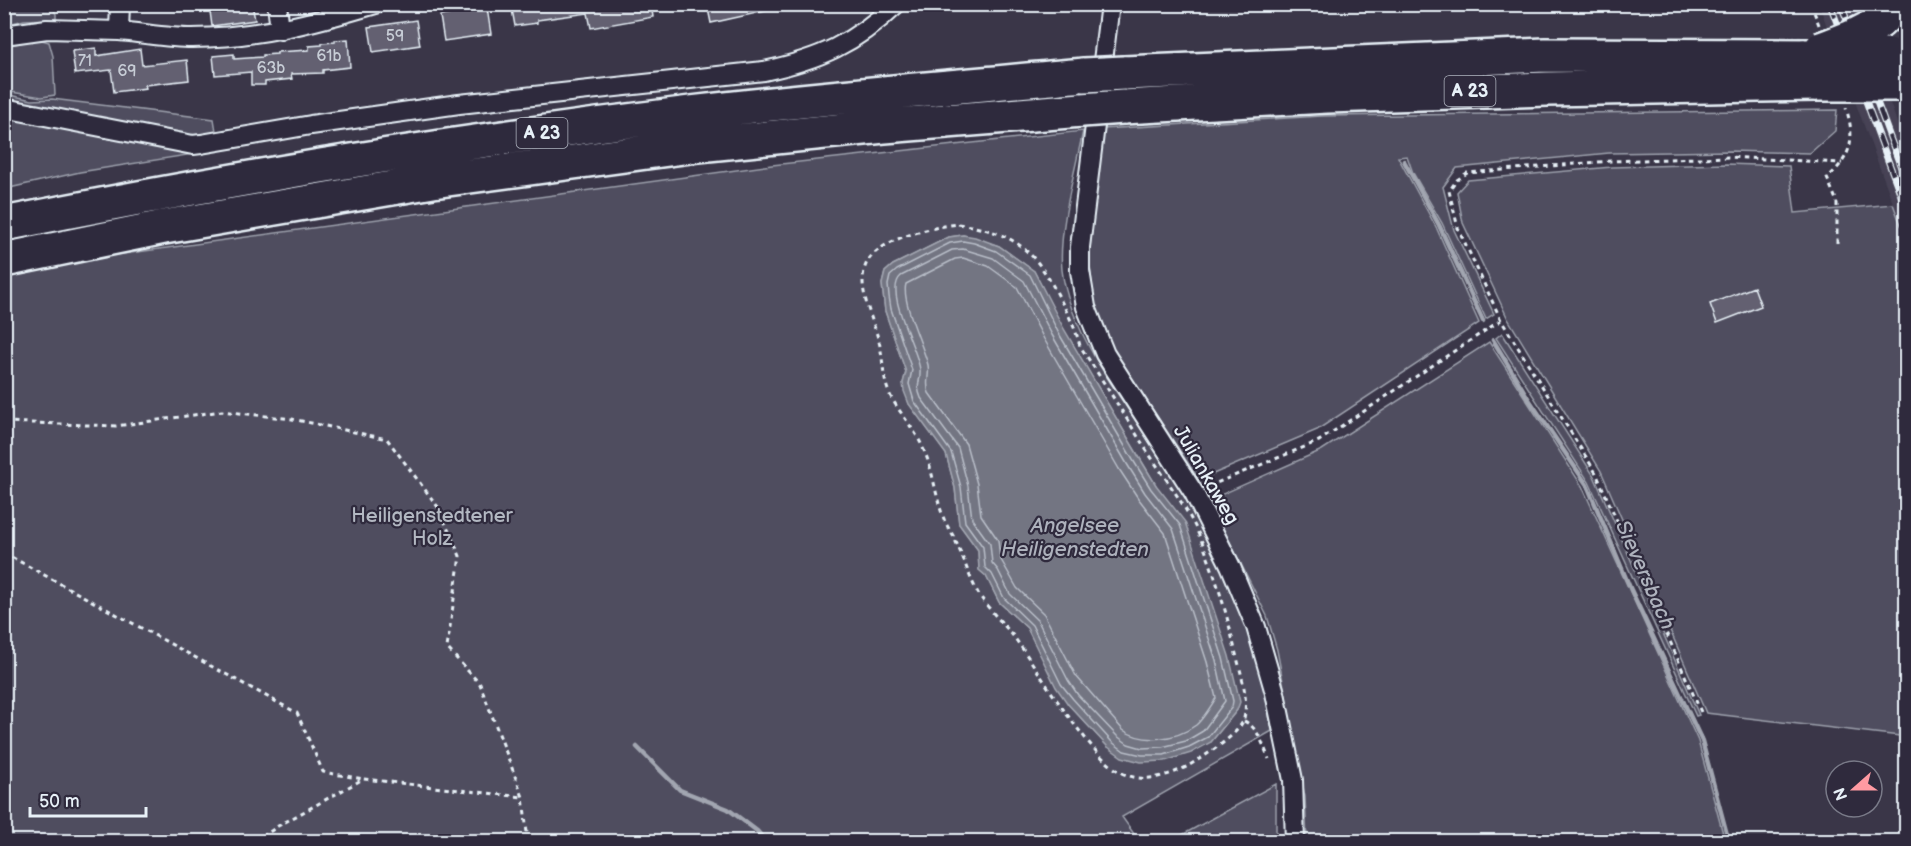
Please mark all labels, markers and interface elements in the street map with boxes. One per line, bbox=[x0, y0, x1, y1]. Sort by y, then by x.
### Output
house number: 59 bbox=[386, 27, 404, 46]
house number: 61b bbox=[317, 47, 341, 66]
house number: 71 bbox=[78, 52, 92, 71]
house number: 63b bbox=[257, 59, 285, 78]
house number: 69 bbox=[117, 62, 137, 81]
road number: A 23 bbox=[1444, 76, 1496, 106]
road number: A 23 bbox=[516, 118, 568, 148]
street label: Juliankaweg bbox=[1168, 421, 1244, 529]
park label: Heiligenstedtener Holz bbox=[351, 504, 514, 551]
water label: Angelsee Heiligenstedten bbox=[1001, 513, 1149, 562]
water label: Sieversbach bbox=[1610, 517, 1680, 634]
north arrow bbox=[1824, 759, 1884, 819]
scale bar bbox=[30, 780, 146, 818]
text: N bbox=[1830, 785, 1852, 803]
text: 50 m bbox=[39, 791, 80, 812]

